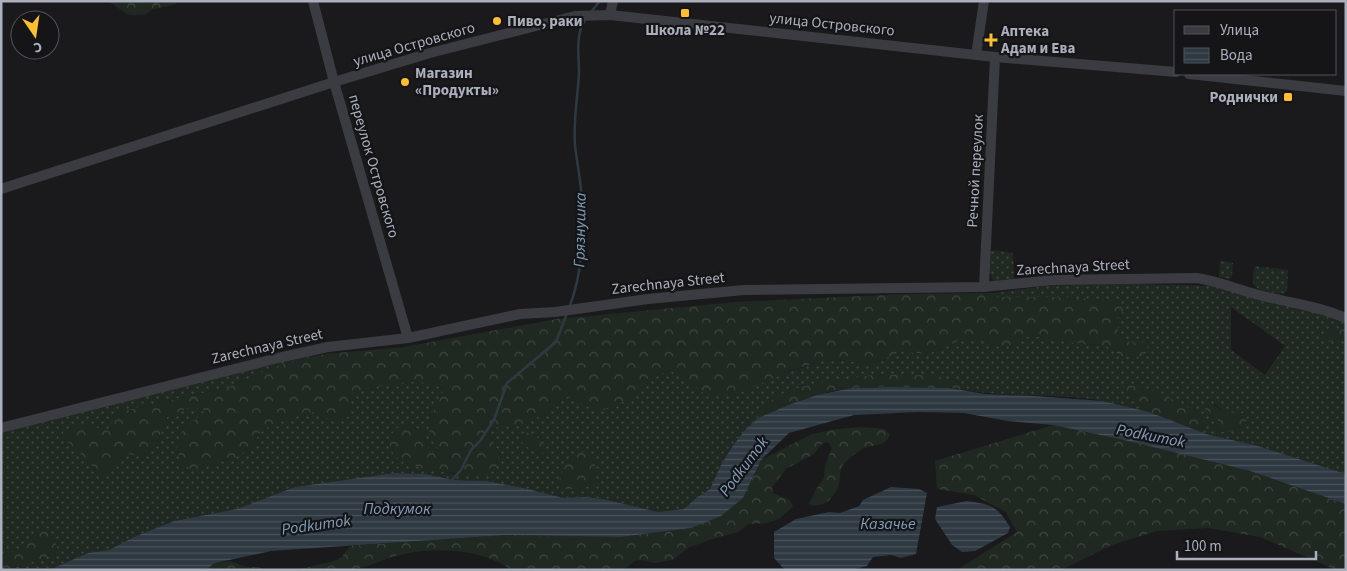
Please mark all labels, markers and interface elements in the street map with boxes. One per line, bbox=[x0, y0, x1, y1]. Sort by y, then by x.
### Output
marker: Школа №22 bbox=[679, 7, 691, 19]
street label: улица Островского bbox=[768, 7, 896, 42]
north arrow bbox=[10, 10, 60, 60]
legend bbox=[1174, 10, 1337, 75]
place label: Пиво, раки bbox=[507, 11, 583, 32]
marker: Пиво, раки bbox=[491, 15, 503, 27]
street label: улица Островского bbox=[351, 17, 477, 72]
place label: Школа №22 bbox=[645, 20, 725, 41]
text: Улица bbox=[1220, 20, 1259, 41]
place label: Аптека Адам и Ева bbox=[1000, 21, 1075, 59]
marker: Аптека Адам и Ева bbox=[985, 34, 997, 46]
text: С bbox=[31, 36, 44, 57]
text: Вода bbox=[1220, 45, 1253, 66]
place label: Магазин «Продукты» bbox=[415, 63, 499, 101]
marker: Магазин «Продукты» bbox=[399, 76, 411, 88]
place label: Роднички bbox=[1210, 87, 1278, 108]
marker: Роднички bbox=[1282, 91, 1294, 103]
street label: переулок Островского bbox=[343, 92, 404, 240]
street label: Речной переулок bbox=[962, 113, 989, 228]
water label: Грязнушка bbox=[568, 192, 592, 268]
street label: Zarechnaya Street bbox=[1016, 254, 1130, 281]
street label: Zarechnaya Street bbox=[611, 267, 726, 300]
street label: Zarechnaya Street bbox=[209, 323, 325, 369]
water label: Podkumok bbox=[1114, 419, 1188, 454]
water label: Podkumok bbox=[714, 432, 774, 501]
water label: Подкумок bbox=[363, 498, 431, 520]
water label: Podkumok bbox=[280, 509, 353, 541]
water label: Казачье bbox=[860, 513, 916, 535]
scale bar bbox=[1177, 528, 1316, 560]
text: 100 m bbox=[1184, 536, 1222, 557]

